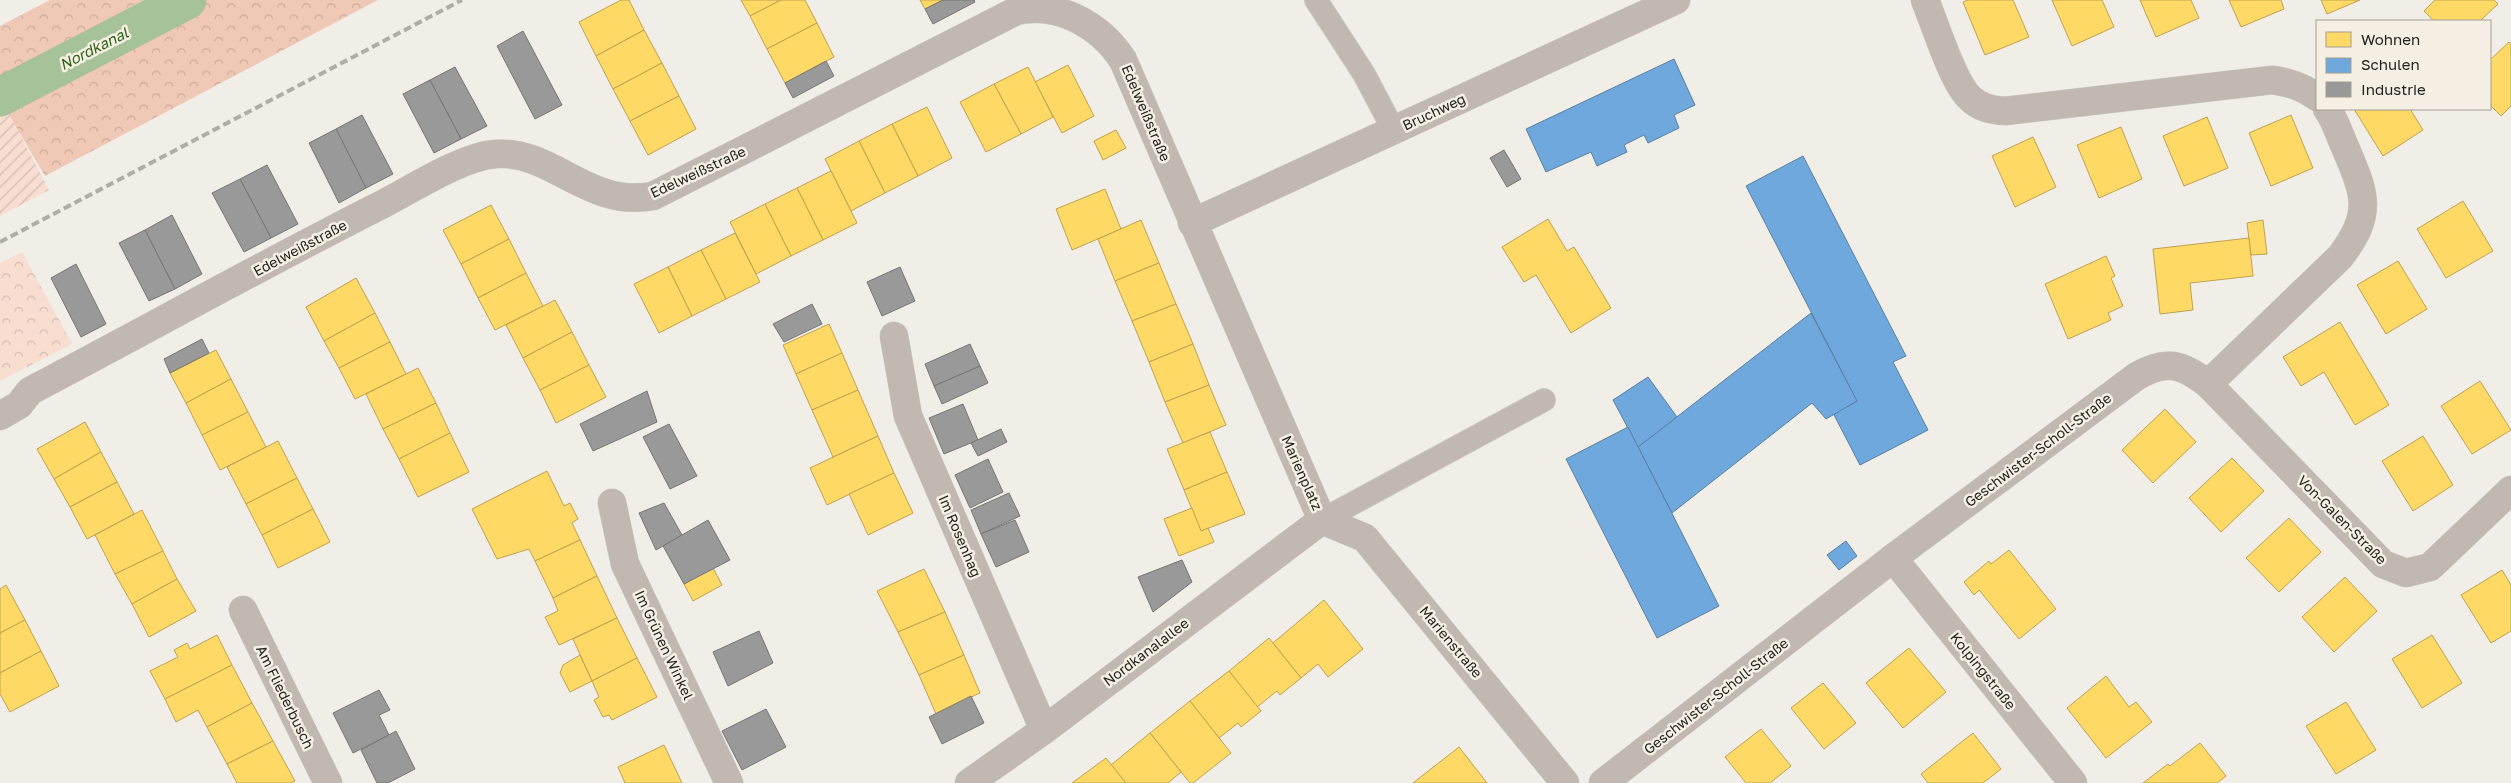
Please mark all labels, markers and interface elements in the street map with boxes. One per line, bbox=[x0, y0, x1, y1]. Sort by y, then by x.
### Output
legend bbox=[2316, 20, 2491, 110]
water label: Nordkanal bbox=[56, 23, 132, 73]
text: Wohnen bbox=[2361, 30, 2420, 48]
text: Schulen bbox=[2361, 55, 2420, 73]
street label: Edelweißstraße bbox=[1118, 62, 1174, 164]
text: Industrie bbox=[2361, 80, 2426, 98]
street label: Bruchweg bbox=[1400, 90, 1468, 133]
street label: Edelweißstraße bbox=[647, 142, 748, 201]
street label: Edelweißstraße bbox=[250, 216, 349, 279]
street label: Geschwister-Scholl-Straße bbox=[1961, 389, 2114, 510]
street label: Marienplatz bbox=[1278, 433, 1326, 513]
street label: Von-Galen-Straße bbox=[2294, 472, 2390, 568]
street label: Im Rosenhag bbox=[936, 492, 985, 579]
street label: Im Grünen Winkel bbox=[632, 587, 697, 702]
street label: Marienstraße bbox=[1416, 602, 1486, 681]
street label: Nordkanalallee bbox=[1100, 614, 1192, 689]
street label: Kolpingstraße bbox=[1947, 629, 2020, 713]
street label: Geschwister-Scholl-Straße bbox=[1640, 634, 1791, 757]
street label: Am Fliederbusch bbox=[253, 642, 318, 751]

